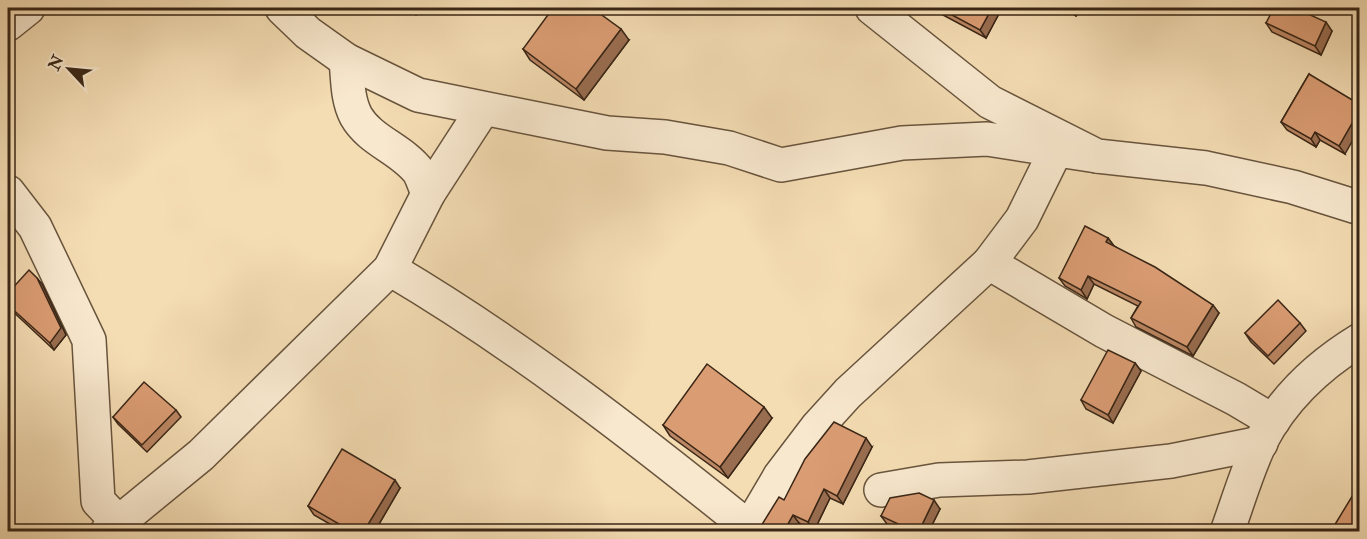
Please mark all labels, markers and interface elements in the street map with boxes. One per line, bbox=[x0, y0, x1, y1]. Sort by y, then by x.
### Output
north arrow bbox=[39, 39, 99, 99]
text: N bbox=[44, 51, 69, 75]

